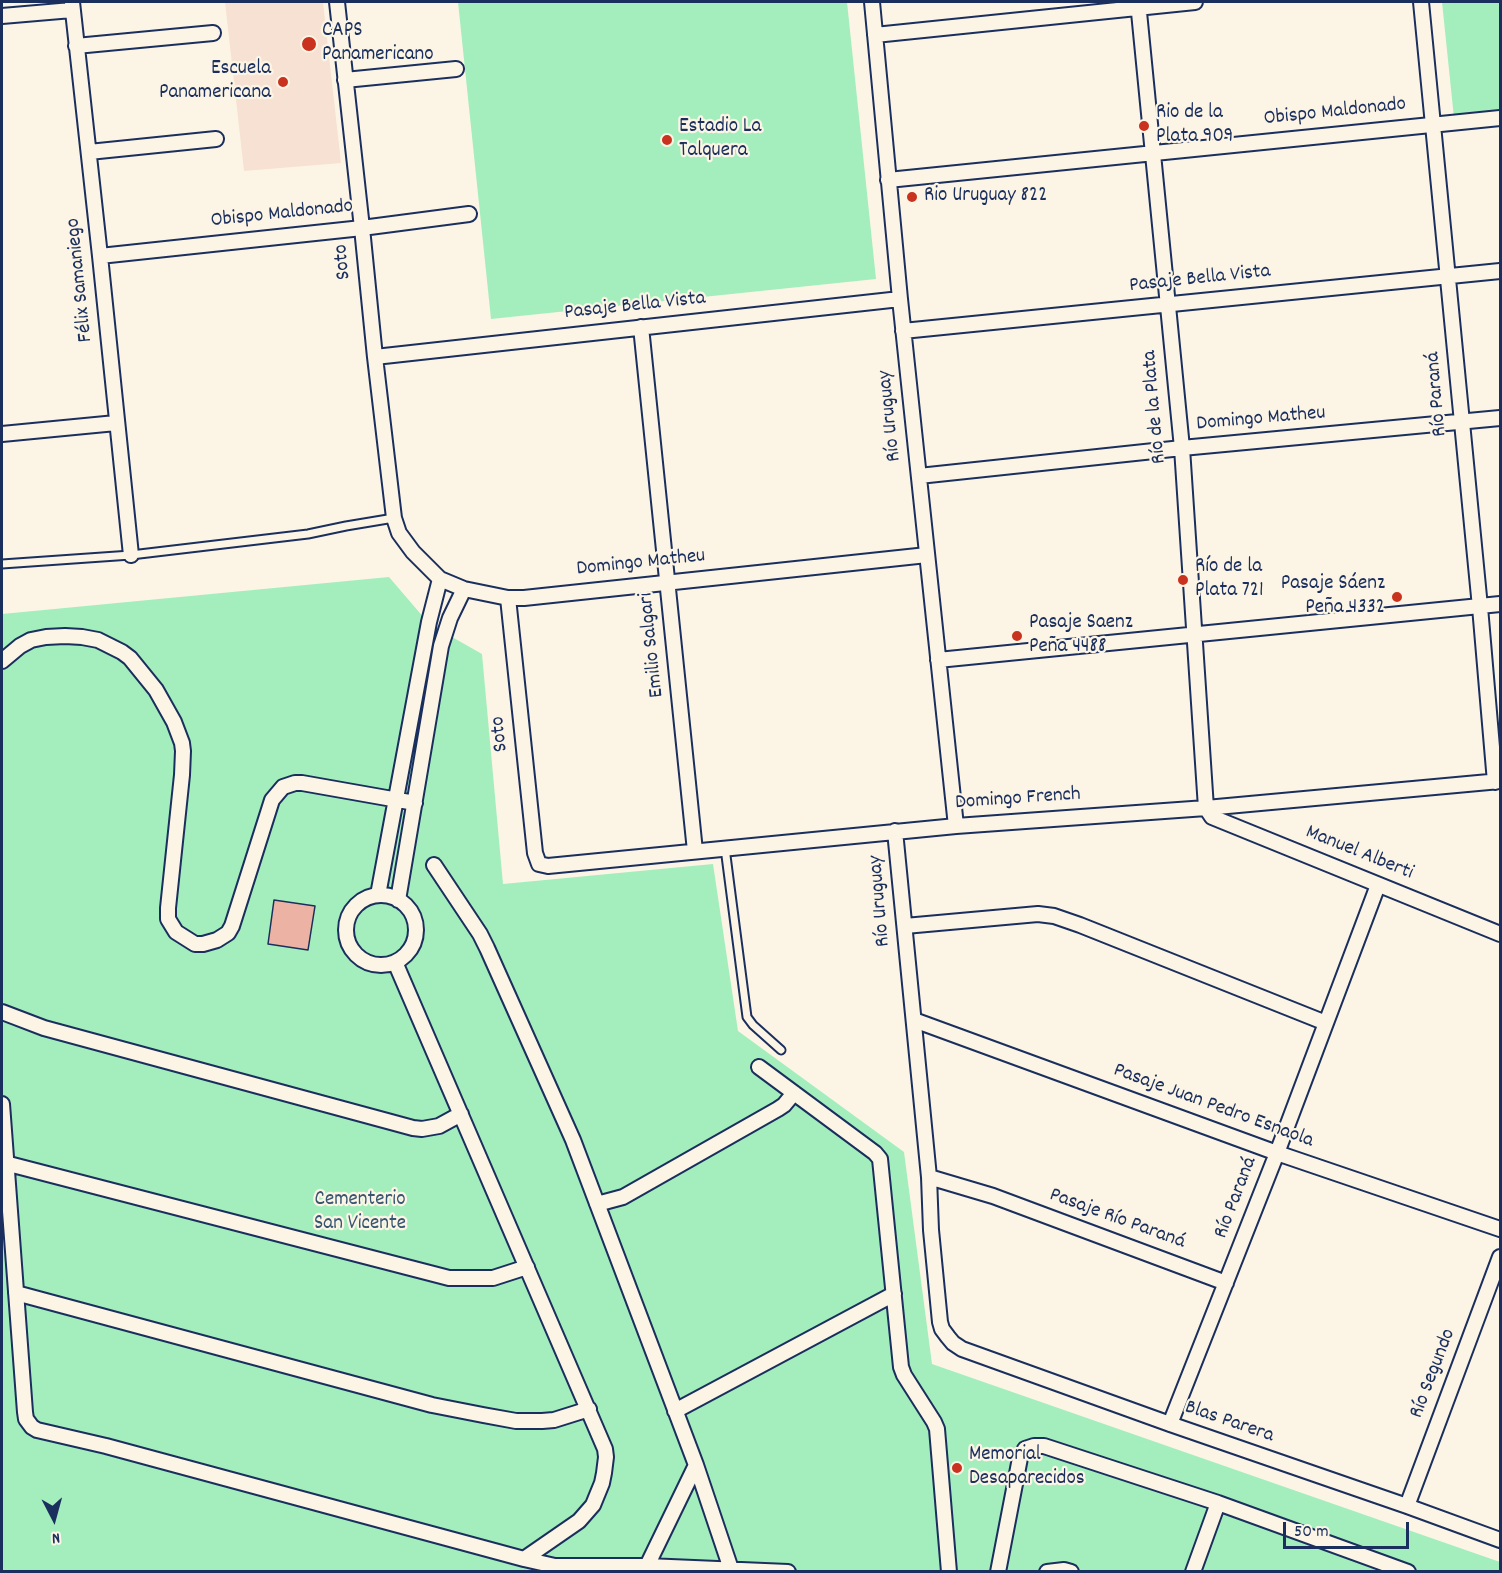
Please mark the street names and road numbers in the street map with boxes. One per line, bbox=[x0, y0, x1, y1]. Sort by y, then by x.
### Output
street label: Obispo Maldonado bbox=[1263, 93, 1407, 133]
street label: Obispo Maldonado bbox=[210, 195, 354, 235]
street label: Félix Samaniego bbox=[62, 217, 100, 343]
street label: Soto bbox=[330, 243, 358, 281]
street label: Pasaje Bella Vista bbox=[1128, 260, 1272, 300]
street label: Pasaje Bella Vista bbox=[563, 287, 707, 327]
street label: Río de la Plata bbox=[1138, 349, 1174, 465]
street label: Río Paraná bbox=[1422, 350, 1454, 438]
street label: Río Uruguay bbox=[874, 369, 908, 463]
street label: Domingo Matheu bbox=[1195, 402, 1327, 438]
street label: Domingo Matheu bbox=[575, 545, 707, 583]
street label: Emilio Salgari bbox=[635, 591, 671, 699]
street label: Soto bbox=[487, 715, 515, 753]
street label: Domingo French bbox=[954, 783, 1082, 817]
street label: Manuel Alberti bbox=[1301, 821, 1417, 887]
street label: Río Uruguay bbox=[864, 854, 898, 948]
street label: Pasaje Juan Pedro Esnaola bbox=[1109, 1059, 1317, 1155]
street label: Río Paraná bbox=[1210, 1154, 1264, 1242]
street label: Pasaje Río Paraná bbox=[1045, 1184, 1189, 1256]
street label: Río Segundo bbox=[1405, 1326, 1463, 1422]
street label: Blas Parera bbox=[1181, 1396, 1277, 1450]

